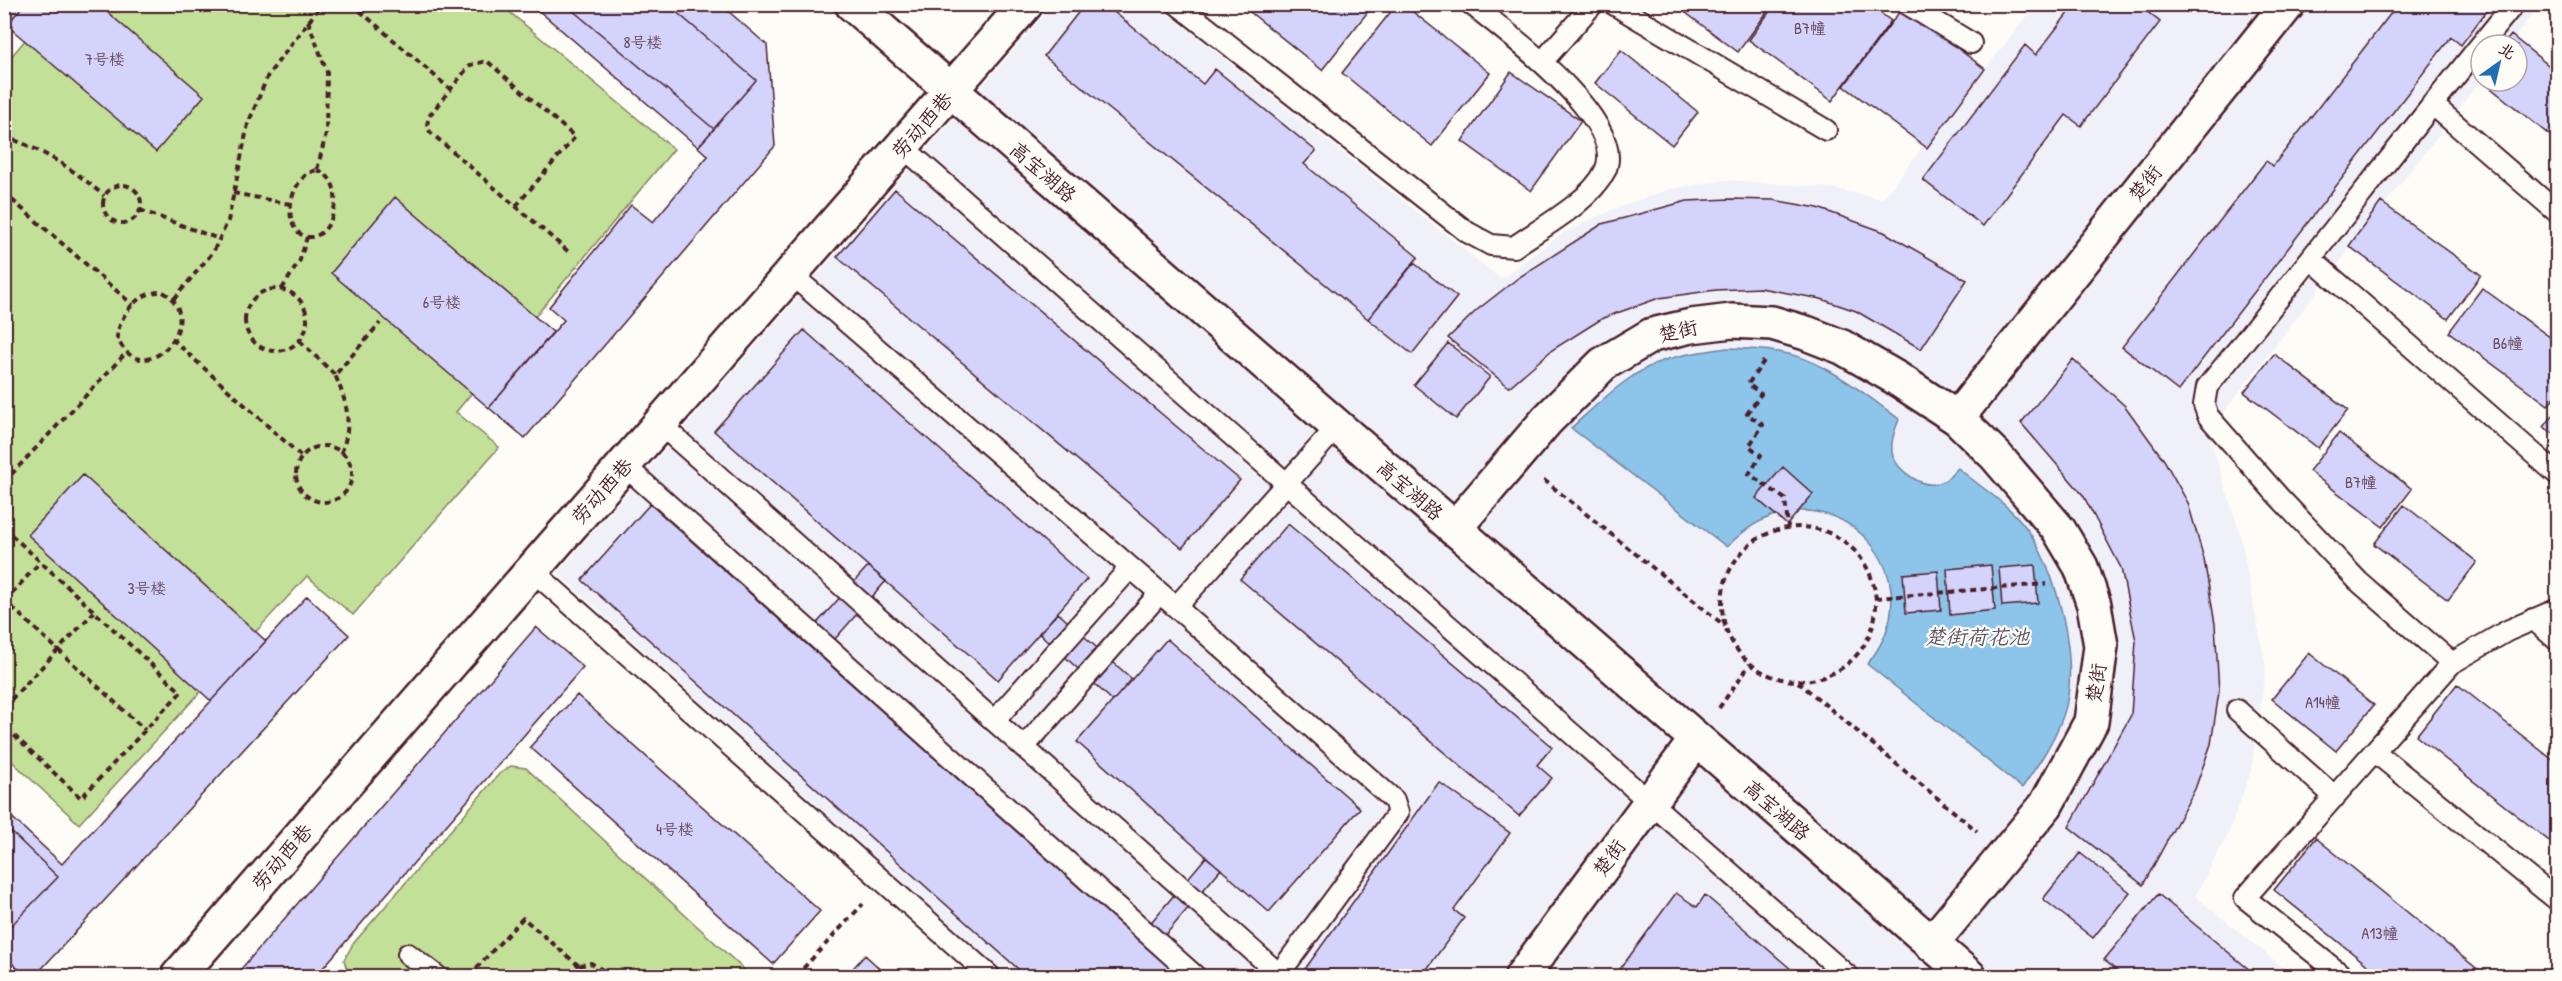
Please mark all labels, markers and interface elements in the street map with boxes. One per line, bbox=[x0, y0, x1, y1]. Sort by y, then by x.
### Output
house number: B7幢 bbox=[1794, 17, 1826, 39]
house number: 8号楼 bbox=[624, 31, 662, 53]
north arrow bbox=[2469, 33, 2529, 93]
text: 北 bbox=[2495, 37, 2520, 64]
house number: 7号楼 bbox=[85, 48, 125, 70]
street label: 劳动西巷 bbox=[885, 85, 959, 164]
street label: 高宝湖路 bbox=[1004, 135, 1083, 209]
street label: 楚街 bbox=[2122, 159, 2168, 207]
house number: 6号楼 bbox=[423, 291, 461, 313]
street label: 楚街 bbox=[1655, 313, 1700, 348]
house number: B6幢 bbox=[2493, 332, 2523, 354]
street label: 劳动西巷 bbox=[565, 451, 639, 529]
street label: 高宝湖路 bbox=[1371, 453, 1450, 527]
house number: B7幢 bbox=[2345, 471, 2377, 493]
house number: 3号楼 bbox=[127, 577, 167, 599]
water label: 楚街荷花池 bbox=[1925, 622, 2030, 651]
street label: 楚街 bbox=[2079, 661, 2112, 705]
house number: A14幢 bbox=[2305, 691, 2341, 713]
street label: 高宝湖路 bbox=[1738, 773, 1817, 847]
street label: 劳动西巷 bbox=[245, 817, 319, 896]
house number: 4号楼 bbox=[656, 818, 694, 840]
street label: 楚街 bbox=[1586, 834, 1631, 882]
house number: A13幢 bbox=[2362, 922, 2398, 944]

